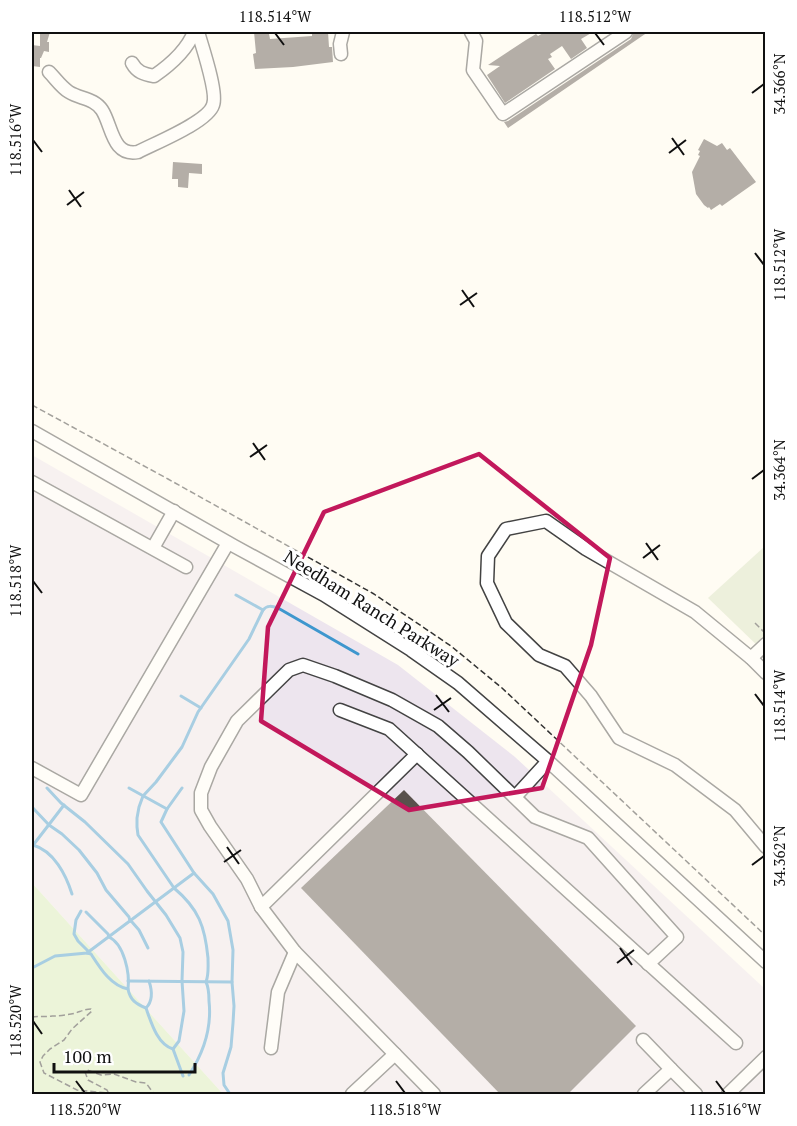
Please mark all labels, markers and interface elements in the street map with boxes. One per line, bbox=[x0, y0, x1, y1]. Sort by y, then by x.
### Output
text: 118.514°W bbox=[239, 6, 312, 26]
text: 118.512°W bbox=[559, 6, 632, 26]
text: 34.366°N bbox=[769, 53, 789, 115]
text: 118.516°W bbox=[5, 103, 25, 176]
text: 118.512°W bbox=[769, 228, 789, 301]
text: 34.364°N bbox=[769, 439, 789, 501]
text: 118.518°W bbox=[5, 544, 25, 617]
street label: Needham Ranch Parkway bbox=[280, 544, 465, 672]
text: 118.514°W bbox=[769, 669, 789, 742]
text: 34.362°N bbox=[769, 825, 789, 887]
text: 118.520°W bbox=[5, 984, 25, 1057]
scale bar bbox=[54, 1036, 195, 1074]
text: 100 m bbox=[63, 1044, 112, 1068]
text: 118.520°W bbox=[49, 1099, 122, 1119]
text: 118.518°W bbox=[369, 1099, 442, 1119]
text: 118.516°W bbox=[689, 1099, 762, 1119]

